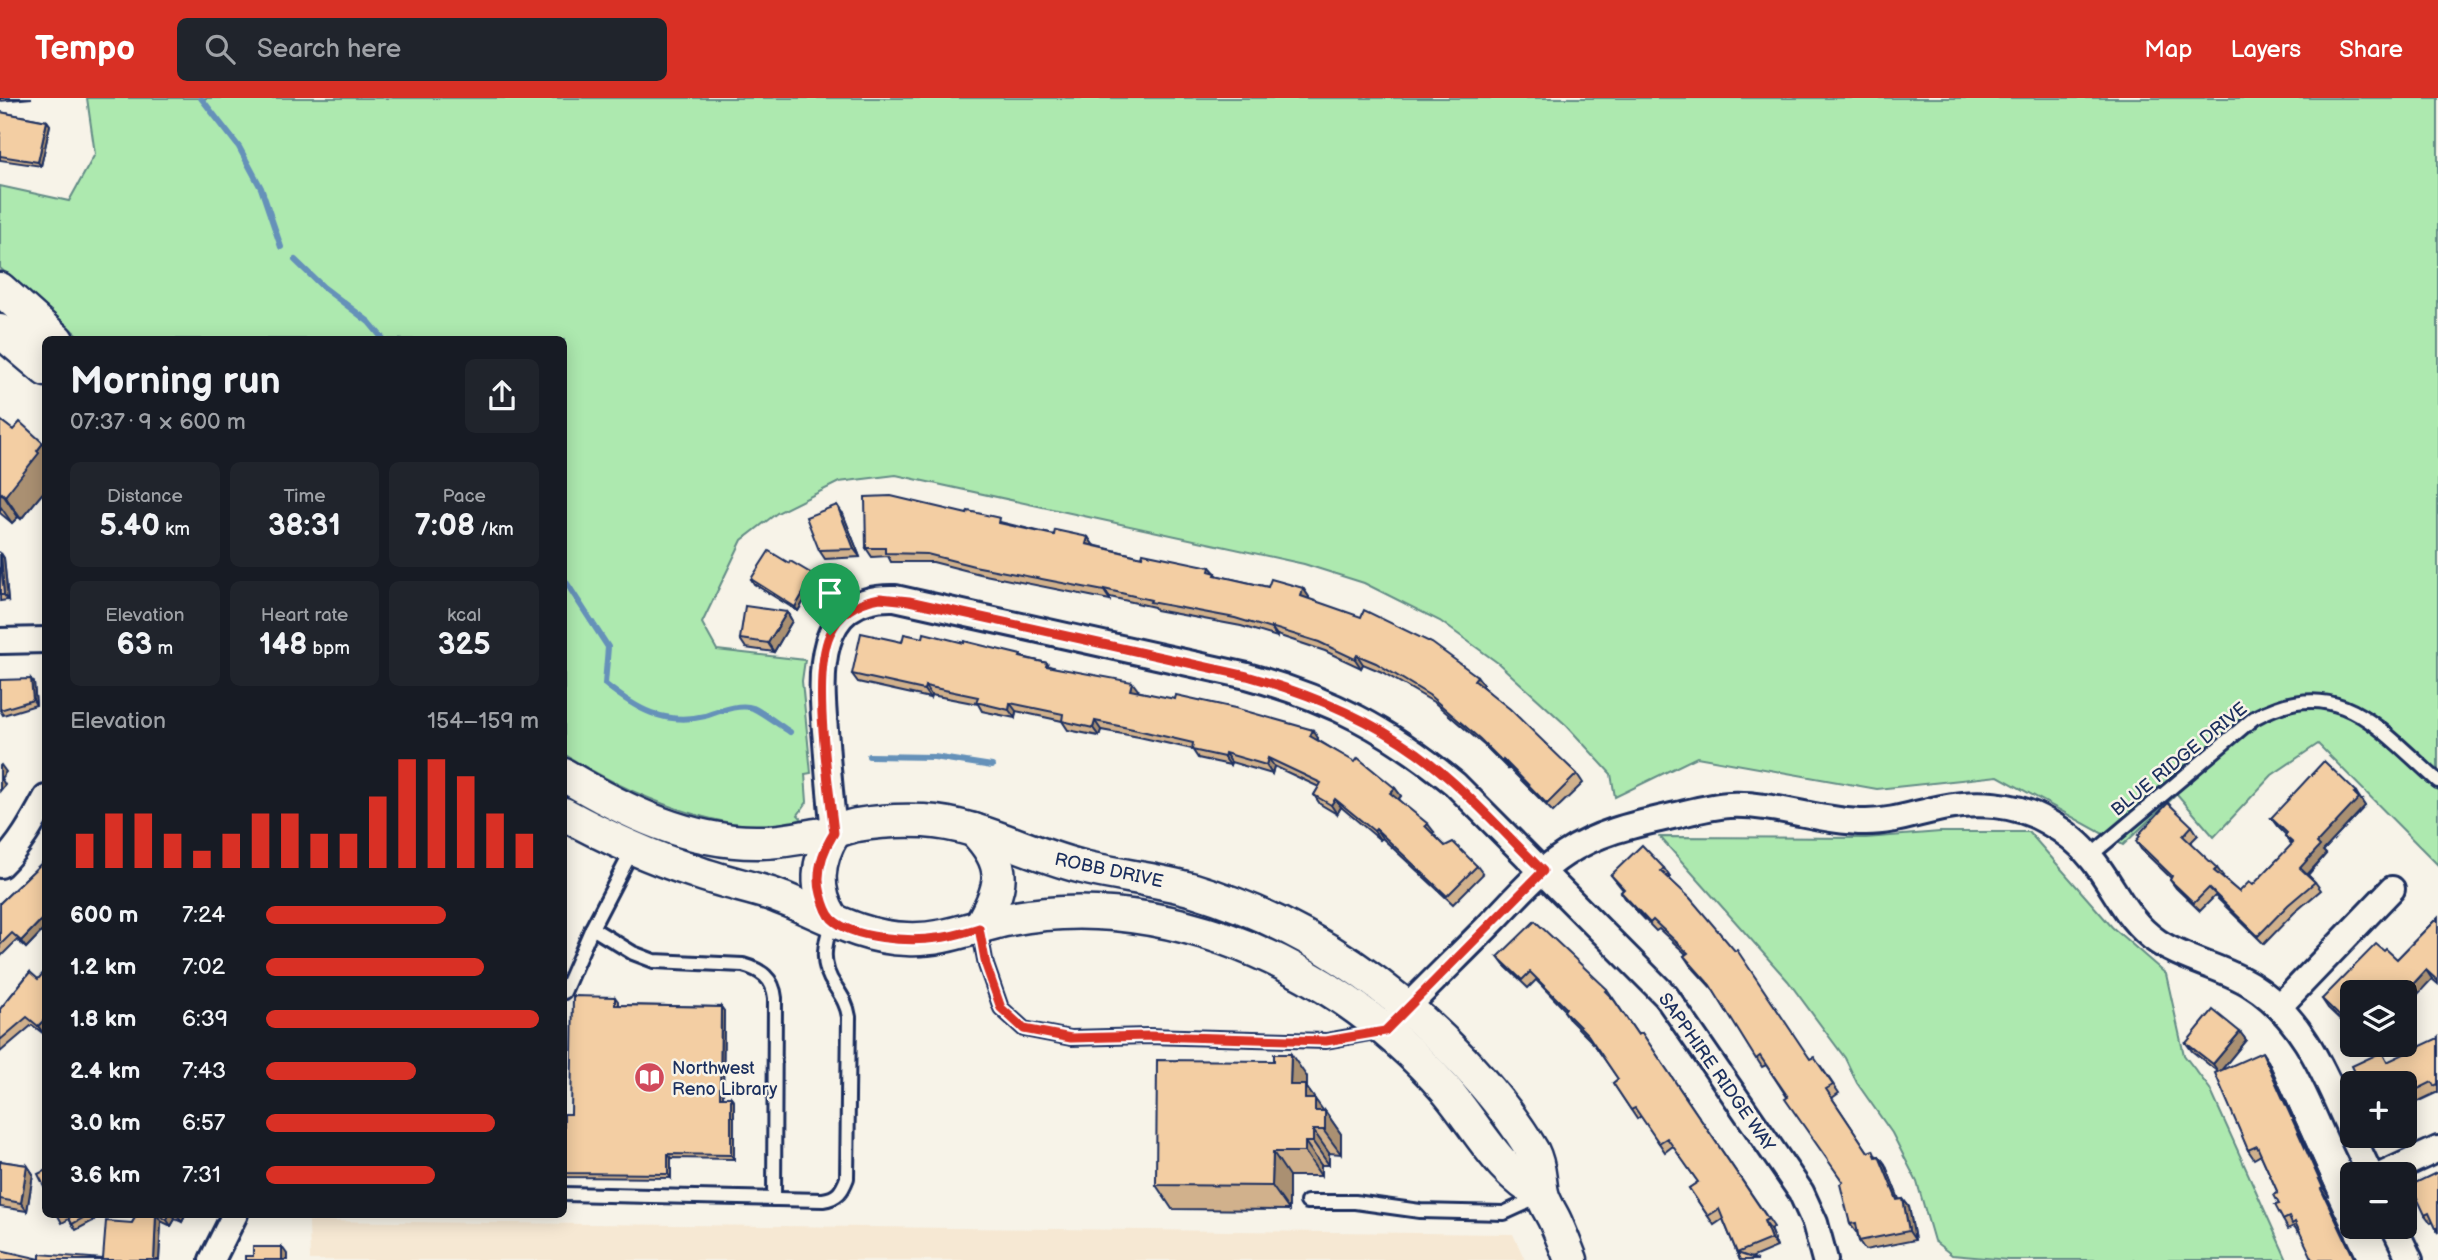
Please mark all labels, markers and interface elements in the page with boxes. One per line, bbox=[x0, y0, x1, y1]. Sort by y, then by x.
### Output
search box bbox=[177, 18, 667, 81]
text: Tempo bbox=[35, 29, 135, 69]
icon: search bbox=[201, 30, 239, 68]
text: Search here bbox=[257, 34, 401, 65]
text: Map bbox=[2144, 35, 2192, 64]
text: Layers bbox=[2230, 35, 2301, 64]
text: Share bbox=[2339, 35, 2403, 64]
text: Morning run bbox=[70, 359, 281, 404]
button: share bbox=[465, 359, 539, 433]
text: 07:37 · 9 × 600 m bbox=[70, 408, 246, 436]
text: Distance bbox=[107, 485, 183, 508]
text: Time bbox=[283, 485, 326, 508]
text: Pace bbox=[443, 485, 486, 508]
text: 5.40 bbox=[100, 508, 160, 544]
text: 38:31 bbox=[268, 508, 341, 544]
text: 7:08 bbox=[415, 508, 475, 544]
text: km bbox=[160, 518, 190, 541]
text: /km bbox=[475, 518, 514, 541]
pin bbox=[800, 563, 860, 635]
icon: arrive bbox=[811, 574, 849, 612]
text: Elevation bbox=[105, 604, 184, 627]
text: Heart rate bbox=[261, 604, 348, 627]
text: kcal bbox=[447, 604, 481, 627]
text: 63 bbox=[117, 627, 152, 663]
text: 148 bbox=[259, 627, 307, 663]
text: 325 bbox=[438, 627, 491, 663]
text: m bbox=[152, 637, 173, 660]
text: bpm bbox=[307, 637, 350, 660]
street label: BLUE RIDGE DRIVE bbox=[2107, 698, 2252, 821]
text: Elevation bbox=[70, 707, 166, 735]
text: 154–159 m bbox=[427, 707, 539, 735]
street label: ROBB DRIVE bbox=[1053, 849, 1165, 892]
text: 600 m bbox=[70, 901, 138, 929]
text: 7:24 bbox=[182, 901, 225, 929]
text: 1.2 km bbox=[70, 953, 136, 981]
text: 7:02 bbox=[182, 953, 225, 981]
map controls bbox=[2340, 980, 2417, 1239]
button: layers bbox=[2340, 980, 2417, 1057]
street label: SAPPHIRE RIDGE WAY bbox=[1654, 989, 1780, 1156]
text: 1.8 km bbox=[70, 1005, 136, 1033]
text: 6:39 bbox=[182, 1005, 228, 1033]
text: 2.4 km bbox=[70, 1057, 140, 1085]
text: 7:43 bbox=[182, 1057, 226, 1085]
place label: Northwest Reno Library bbox=[672, 1058, 778, 1100]
library icon: Northwest Reno Library bbox=[632, 1061, 666, 1095]
button: + bbox=[2340, 1071, 2417, 1148]
text: 3.0 km bbox=[70, 1109, 141, 1137]
text: 6:57 bbox=[182, 1109, 225, 1137]
text: 3.6 km bbox=[70, 1161, 140, 1189]
text: 7:31 bbox=[182, 1161, 221, 1189]
button: − bbox=[2340, 1162, 2417, 1239]

